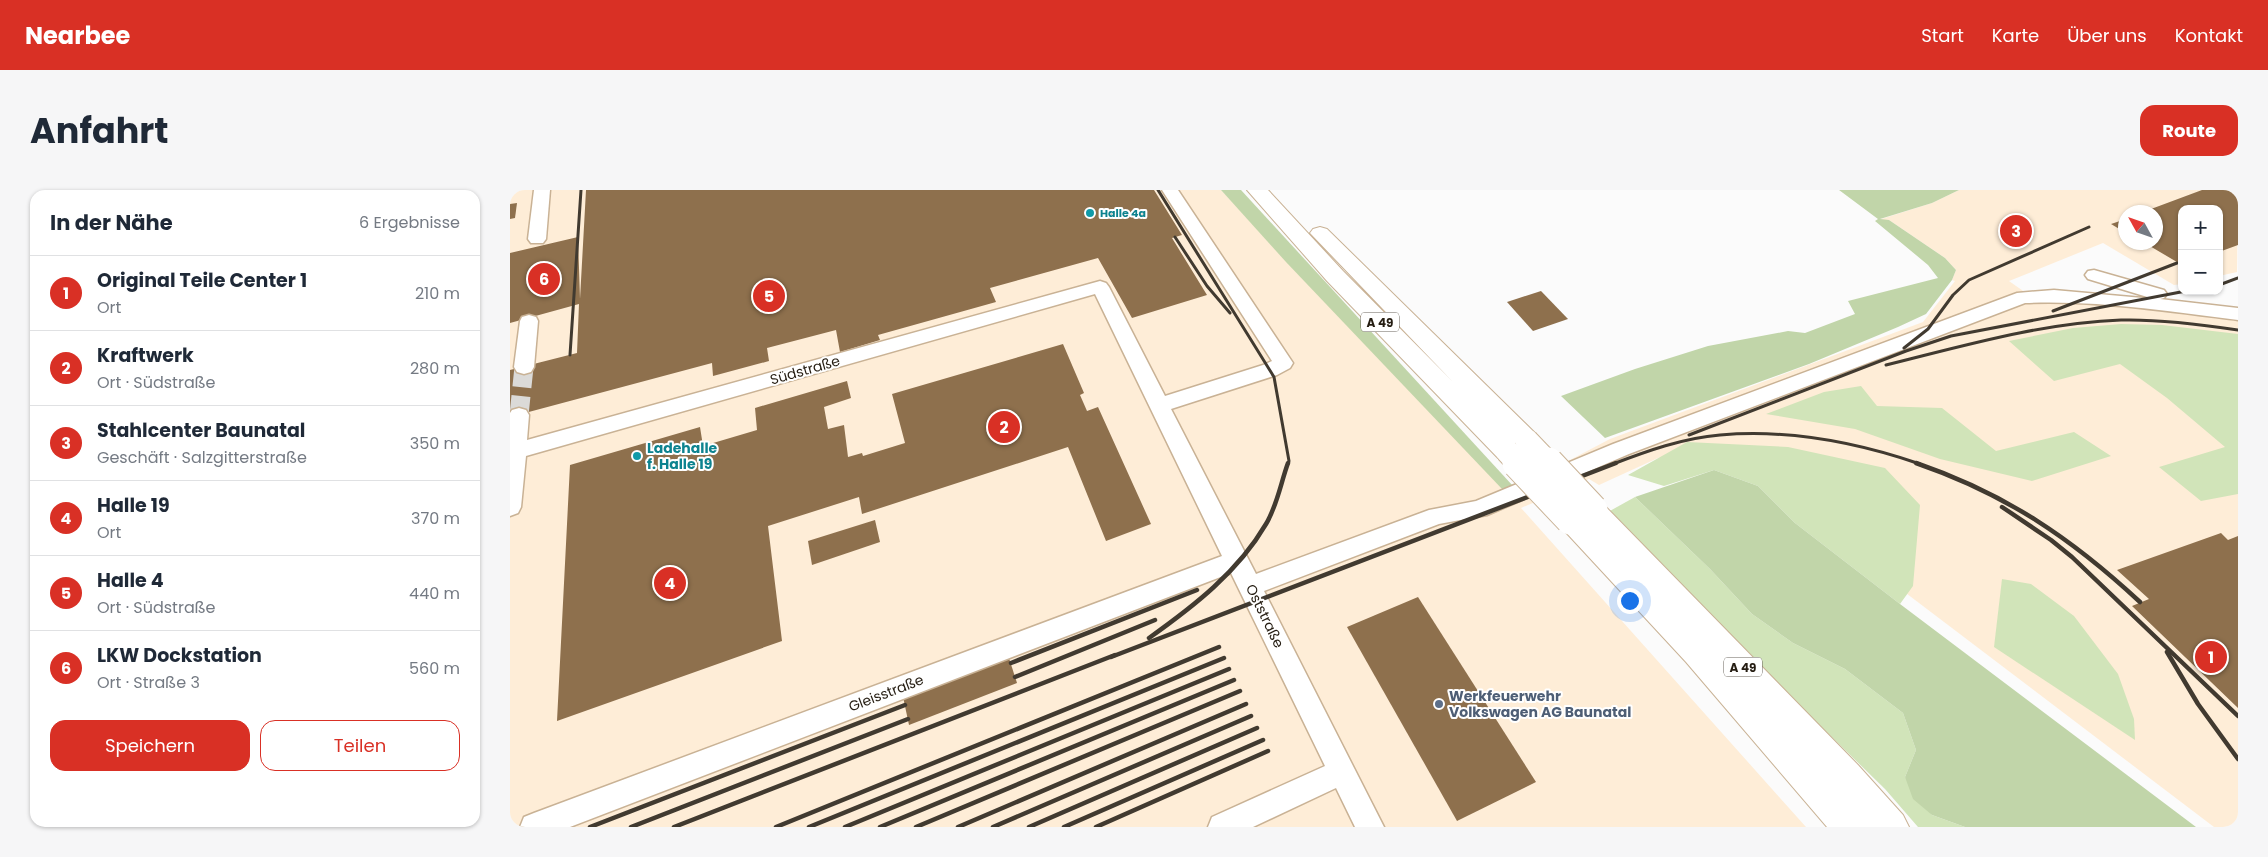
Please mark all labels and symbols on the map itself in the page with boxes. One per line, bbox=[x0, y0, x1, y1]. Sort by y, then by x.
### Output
place label: Halle 4a bbox=[1100, 205, 1146, 221]
north arrow bbox=[2118, 205, 2163, 250]
marker: Halle 4a bbox=[1084, 207, 1096, 219]
pin: 3 bbox=[2000, 212, 2032, 250]
pin: 6 bbox=[528, 260, 560, 298]
pin: 5 bbox=[753, 277, 785, 315]
road number: A 49 bbox=[1361, 312, 1399, 332]
street label: Südstraße bbox=[768, 350, 843, 390]
pin: 2 bbox=[988, 408, 1020, 446]
place label: Ladehalle f. Halle 19 bbox=[647, 438, 718, 474]
marker: Ladehalle f. Halle 19 bbox=[631, 450, 643, 462]
pin: 4 bbox=[654, 564, 686, 602]
street label: Oststraße bbox=[1241, 581, 1289, 652]
your location bbox=[1617, 588, 1643, 614]
pin: 1 bbox=[2195, 638, 2227, 676]
road number: A 49 bbox=[1724, 658, 1762, 677]
street label: Gleisstraße bbox=[846, 669, 927, 717]
place label: Werkfeuerwehr Volkswagen AG Baunatal bbox=[1449, 686, 1631, 722]
marker: Werkfeuerwehr Volkswagen AG Baunatal bbox=[1433, 698, 1445, 710]

